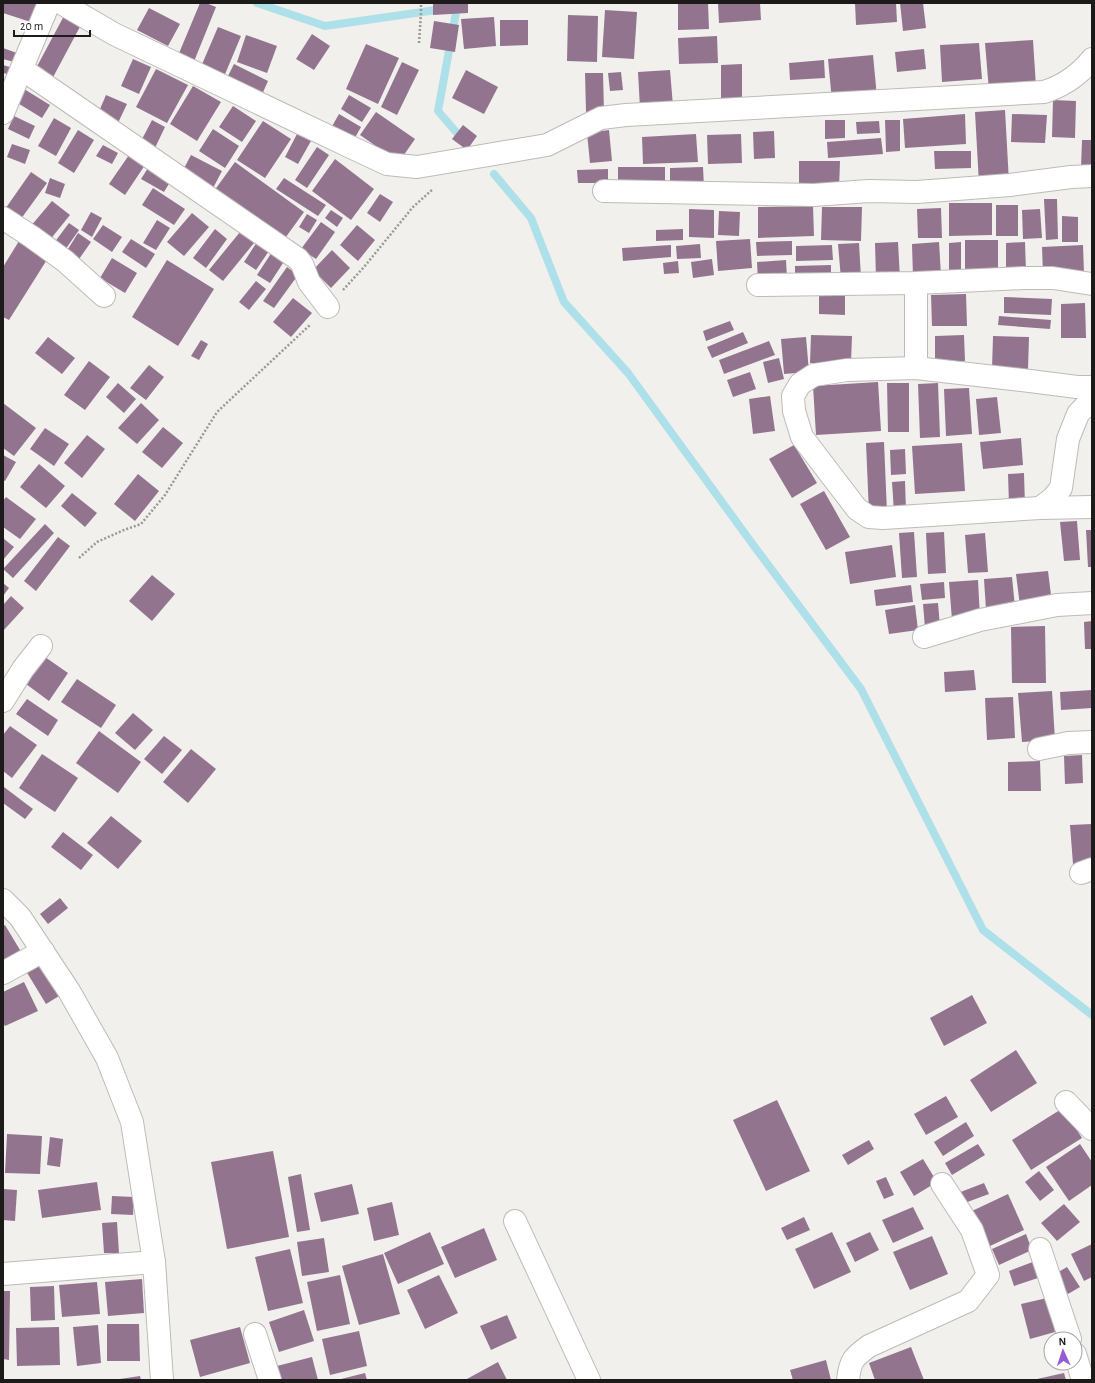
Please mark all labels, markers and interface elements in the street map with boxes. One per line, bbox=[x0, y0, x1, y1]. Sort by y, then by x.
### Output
scale bar bbox=[14, 12, 90, 38]
text: 20 m bbox=[20, 20, 43, 32]
north arrow bbox=[1043, 1331, 1083, 1371]
text: N bbox=[1058, 1336, 1067, 1347]

